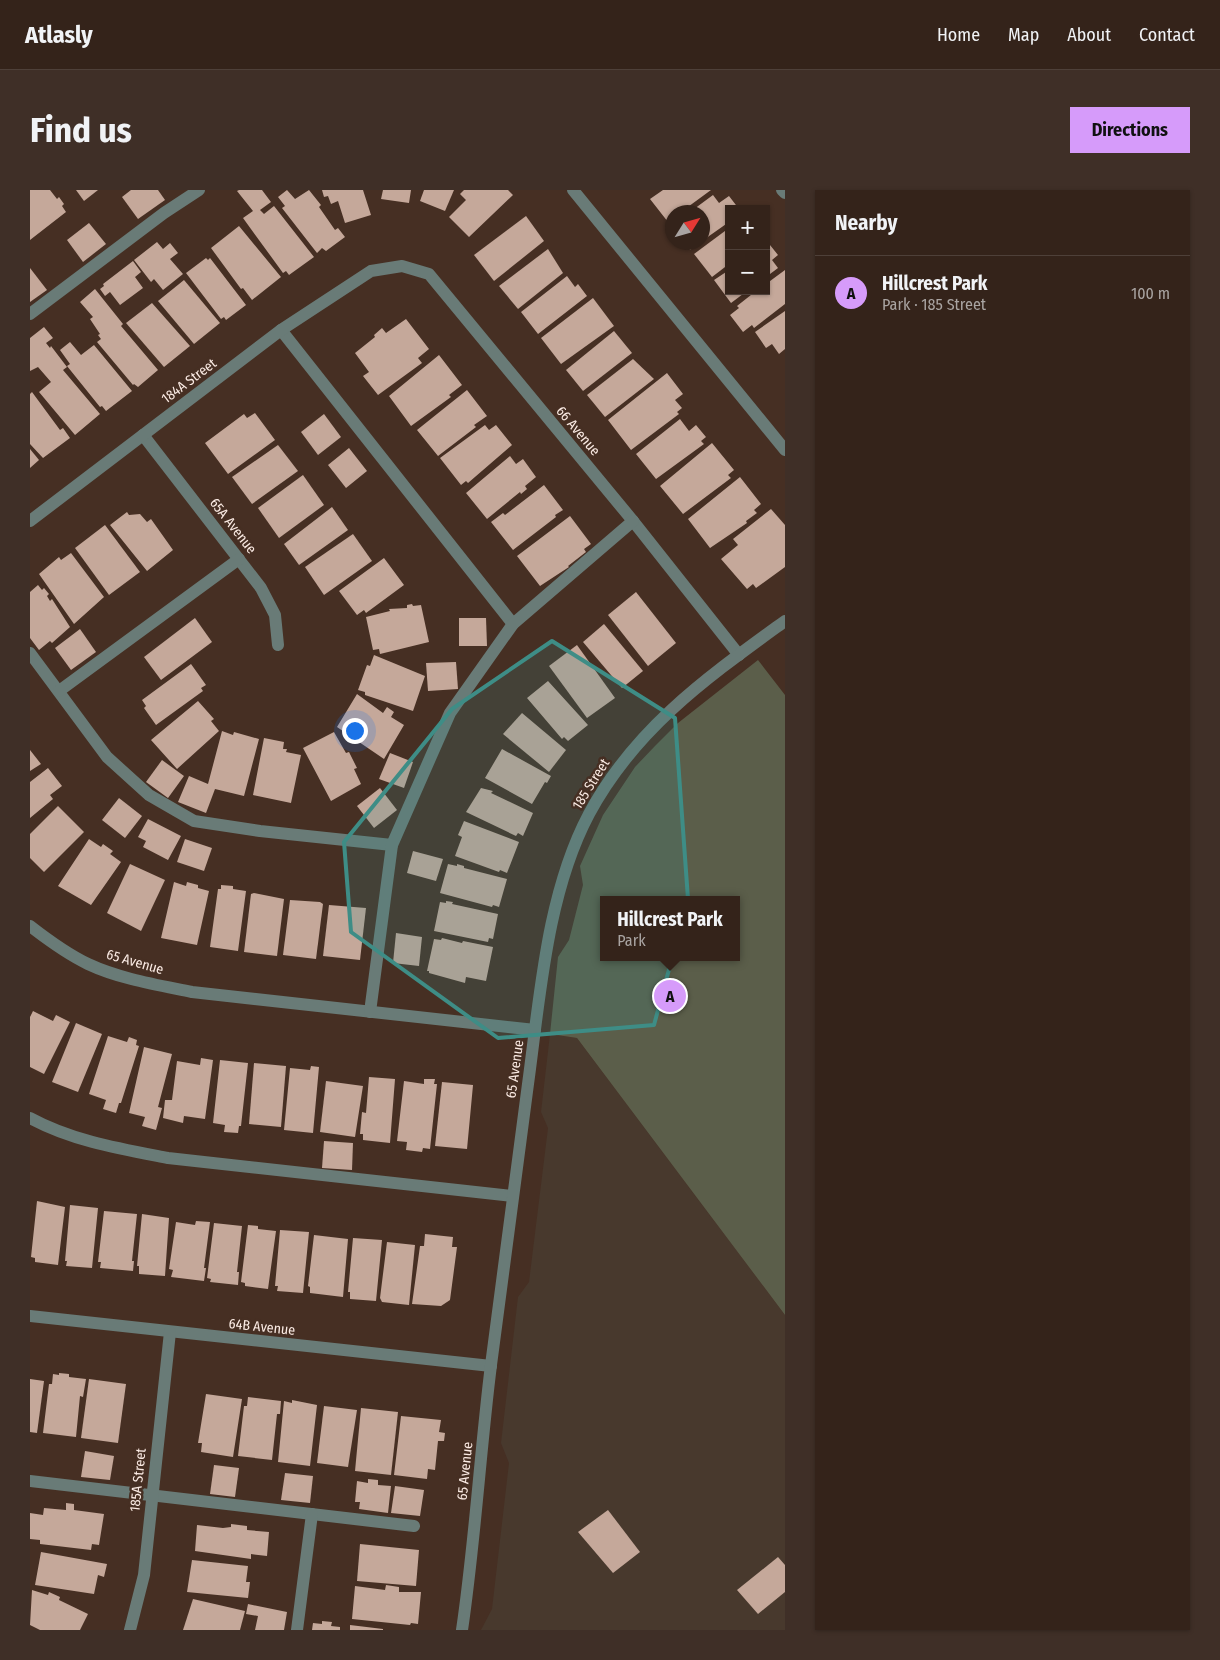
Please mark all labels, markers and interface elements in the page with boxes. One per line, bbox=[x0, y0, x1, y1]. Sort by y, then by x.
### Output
text: Atlasly bbox=[25, 21, 93, 49]
text: Home bbox=[937, 24, 980, 46]
text: Map bbox=[1008, 24, 1039, 46]
text: About bbox=[1067, 24, 1111, 46]
text: Contact bbox=[1139, 24, 1195, 46]
button: Directions bbox=[1070, 107, 1190, 153]
text: Find us bbox=[30, 109, 132, 151]
north arrow bbox=[665, 205, 710, 250]
map controls bbox=[725, 205, 770, 295]
button: + bbox=[725, 205, 770, 250]
text: Nearby bbox=[835, 210, 897, 236]
button: − bbox=[725, 250, 770, 295]
text: Hillcrest Park bbox=[882, 272, 987, 295]
text: A bbox=[847, 284, 855, 303]
text: 100 m bbox=[1131, 284, 1170, 303]
text: Park · 185 Street bbox=[882, 295, 986, 314]
street label: 184A Street bbox=[158, 355, 220, 407]
street label: 66 Avenue bbox=[552, 403, 604, 459]
street label: 65A Avenue bbox=[206, 495, 260, 557]
your location bbox=[342, 718, 368, 744]
street label: 185 Street bbox=[569, 755, 613, 813]
popup bbox=[600, 896, 740, 961]
text: Hillcrest Park bbox=[617, 908, 723, 931]
text: Park bbox=[617, 931, 646, 950]
street label: 65 Avenue bbox=[104, 946, 166, 978]
pin: A bbox=[654, 977, 686, 1015]
street label: 65 Avenue bbox=[502, 1039, 528, 1099]
street label: 64B Avenue bbox=[228, 1315, 296, 1339]
street label: 65 Avenue bbox=[453, 1441, 477, 1501]
street label: 185A Street bbox=[126, 1447, 150, 1513]

